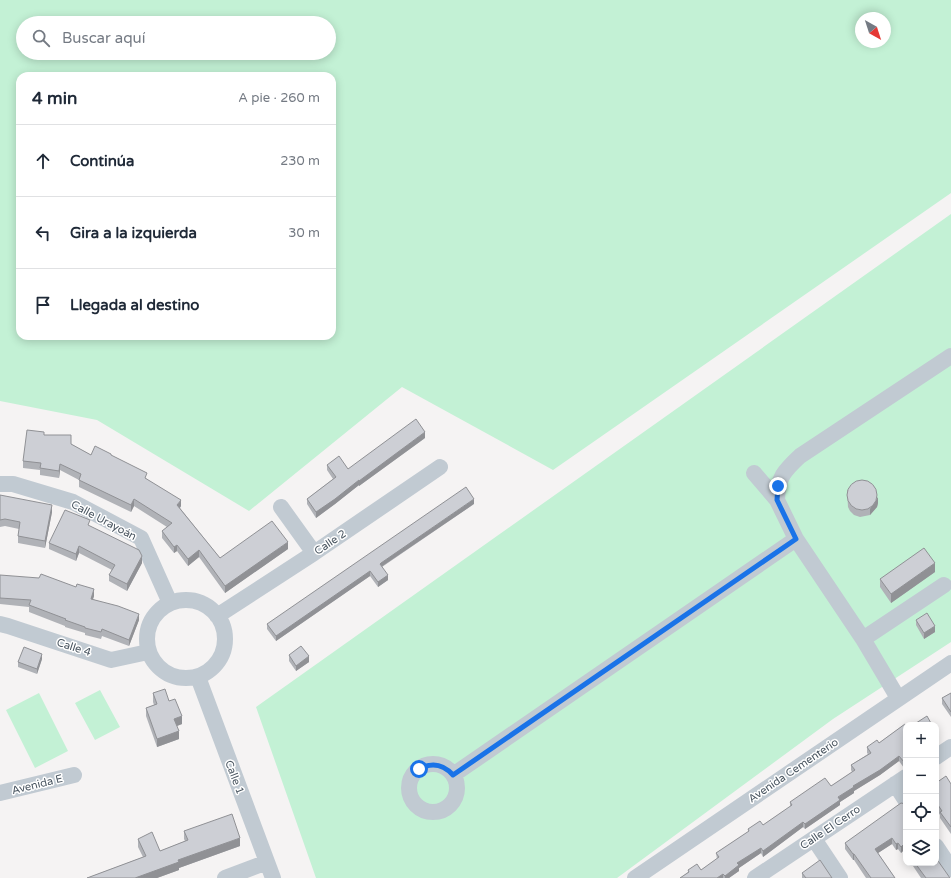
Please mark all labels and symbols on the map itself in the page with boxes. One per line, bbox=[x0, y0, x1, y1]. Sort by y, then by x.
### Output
north arrow bbox=[855, 12, 891, 48]
route end bbox=[769, 477, 787, 495]
street label: Calle Urayoán bbox=[69, 498, 139, 543]
street label: Calle 2 bbox=[312, 527, 349, 558]
street label: Calle 4 bbox=[55, 636, 93, 659]
street label: Avenida Cementerio bbox=[746, 735, 841, 805]
street label: Calle 1 bbox=[222, 758, 247, 796]
route start bbox=[410, 760, 428, 778]
street label: Avenida E bbox=[10, 772, 64, 797]
street label: Calle El Cerro bbox=[798, 802, 863, 852]

